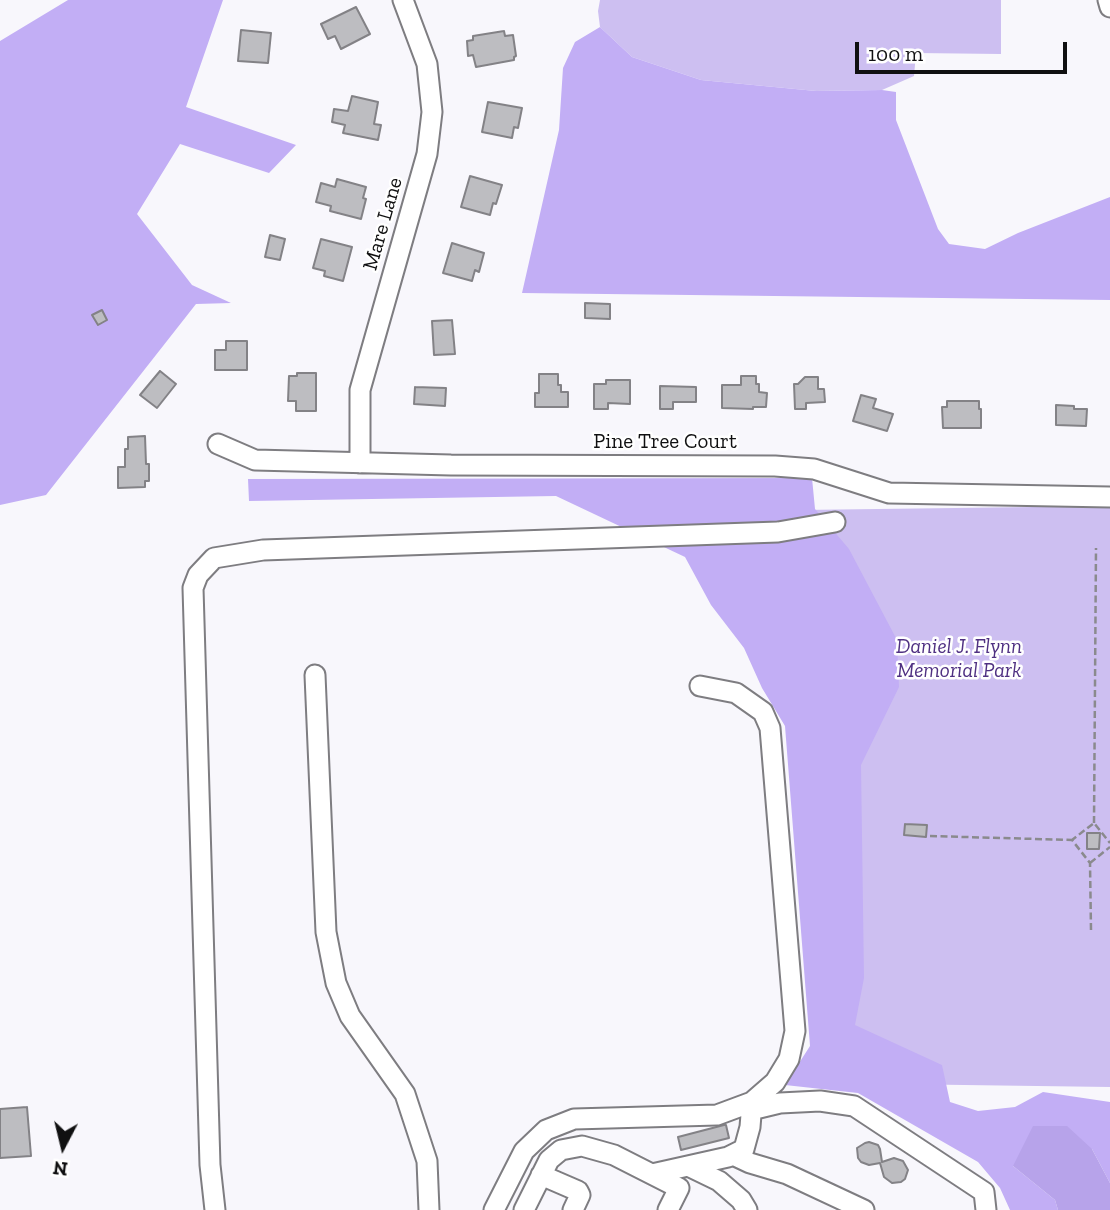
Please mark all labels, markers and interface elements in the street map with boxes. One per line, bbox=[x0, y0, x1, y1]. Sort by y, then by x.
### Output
scale bar bbox=[858, 28, 1070, 72]
text: 100 m bbox=[868, 41, 923, 66]
street label: Mare Lane bbox=[358, 175, 408, 273]
street label: Pine Tree Court bbox=[593, 429, 737, 455]
park label: Daniel J. Flynn Memorial Park bbox=[896, 634, 1022, 684]
north arrow bbox=[28, 1112, 98, 1182]
text: N bbox=[52, 1156, 69, 1181]

